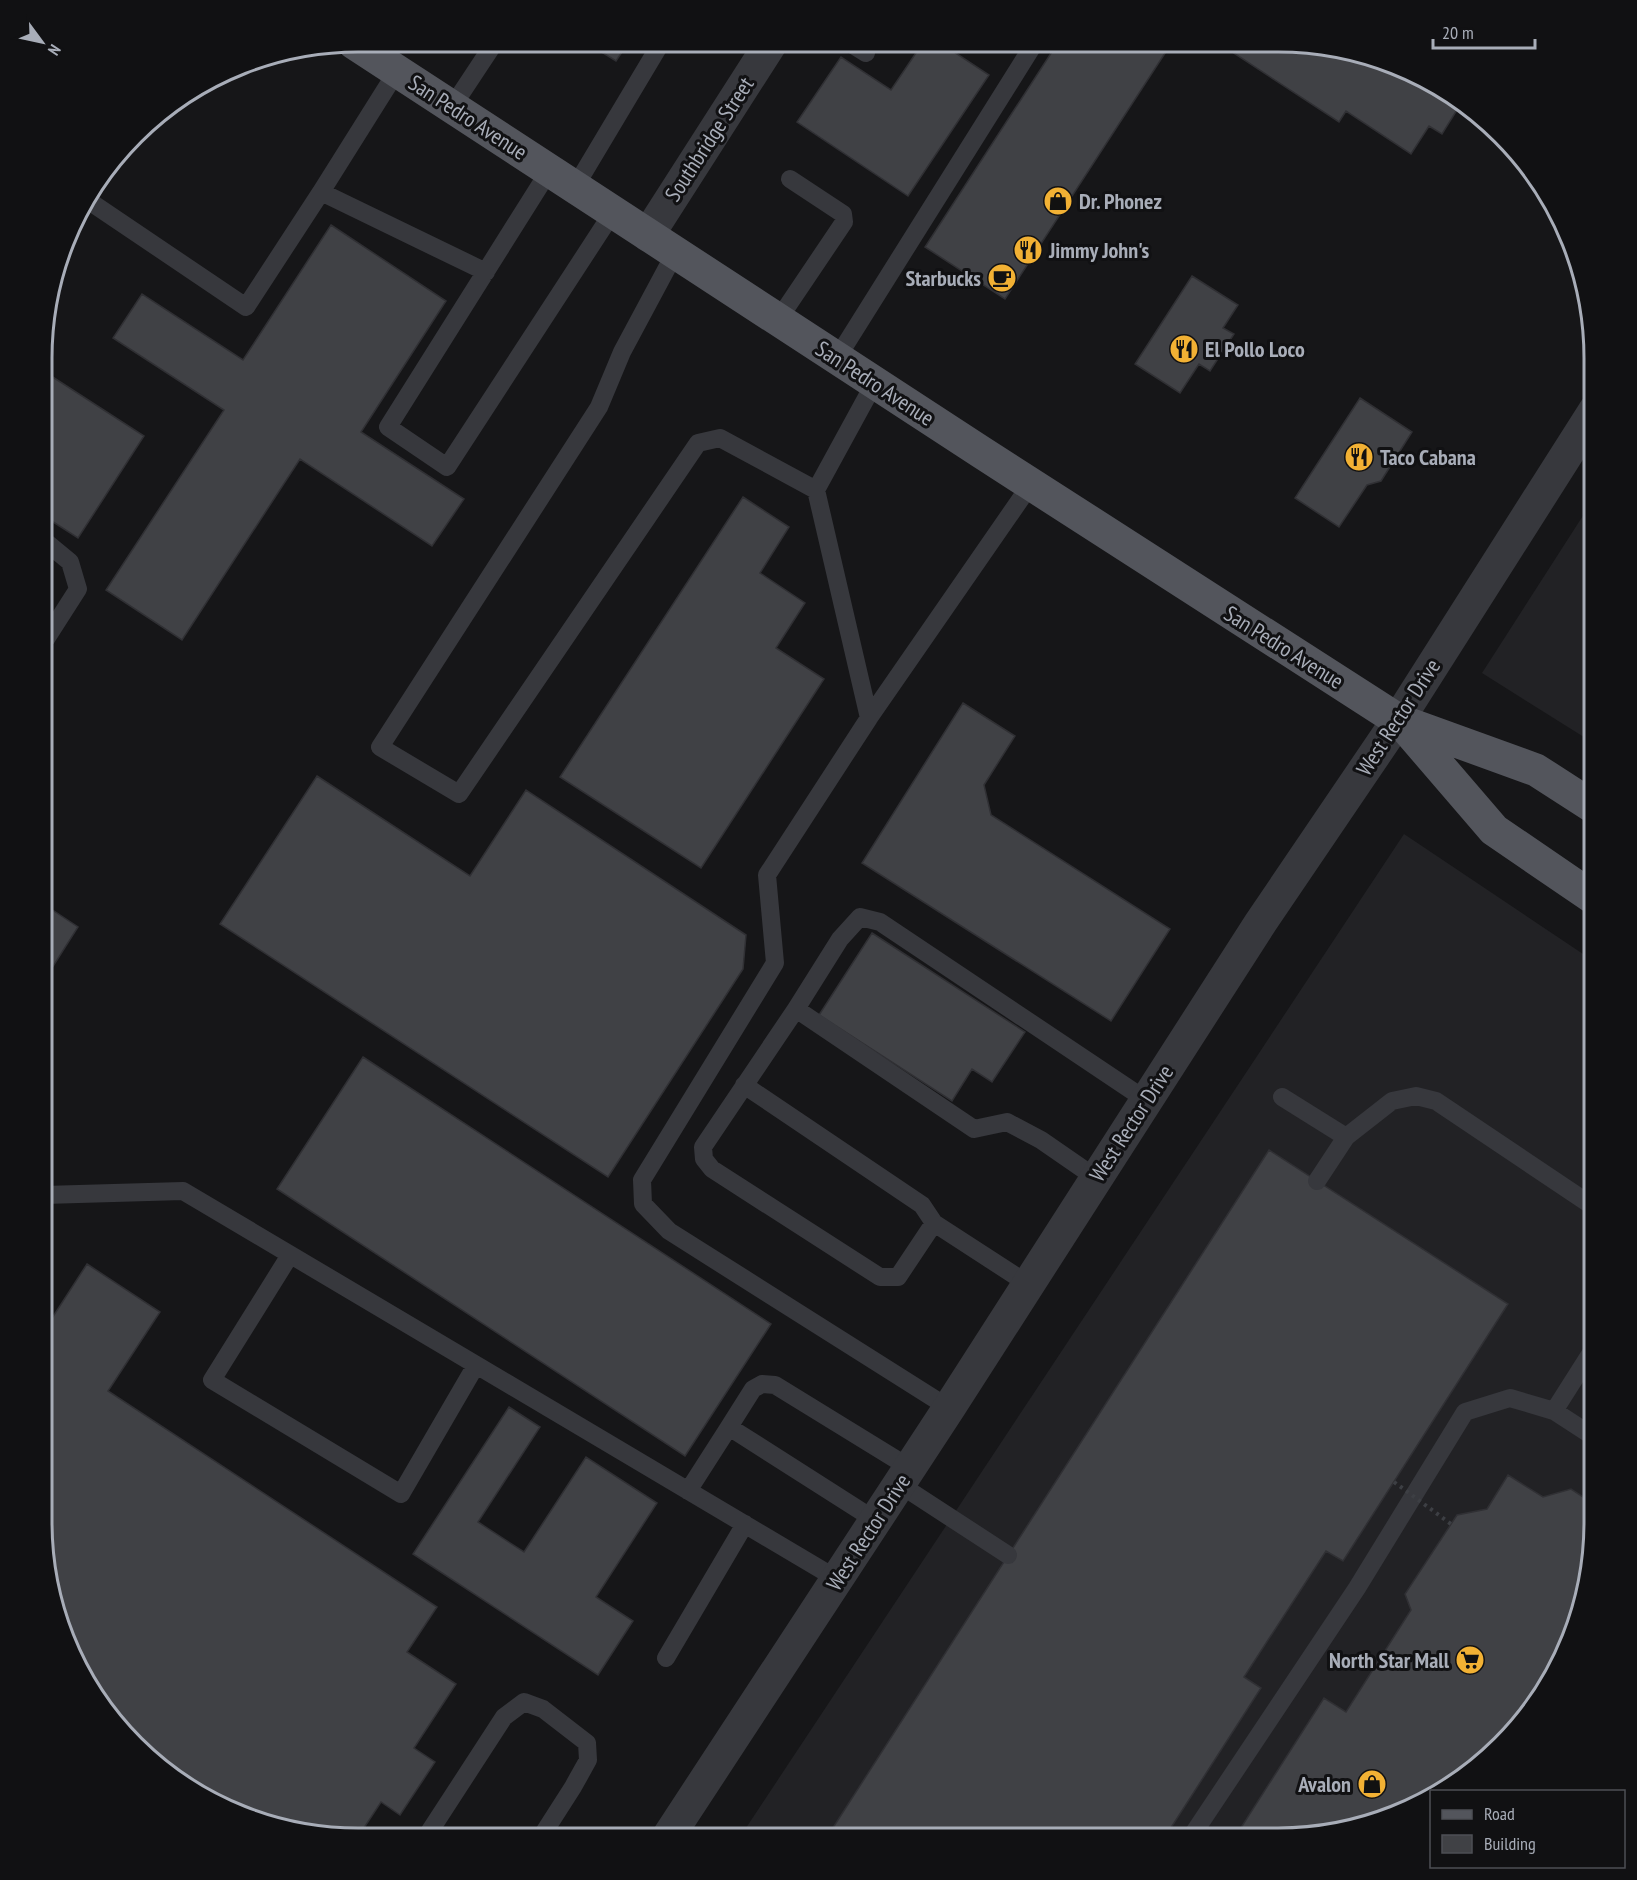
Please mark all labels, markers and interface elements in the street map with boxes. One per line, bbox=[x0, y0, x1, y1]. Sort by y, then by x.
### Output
north arrow bbox=[12, 12, 72, 72]
scale bar bbox=[1433, 12, 1535, 50]
text: 20 m bbox=[1442, 21, 1474, 44]
text: N bbox=[44, 41, 65, 59]
street label: San Pedro Avenue bbox=[403, 68, 533, 166]
street label: Southbridge Street bbox=[658, 71, 760, 207]
shop icon: Dr. Phonez bbox=[1042, 185, 1074, 217]
place label: Dr. Phonez bbox=[1079, 187, 1162, 215]
restaurant icon: Jimmy John's bbox=[1012, 234, 1044, 266]
place label: Jimmy John's bbox=[1048, 236, 1149, 264]
cafe icon: Starbucks bbox=[986, 262, 1018, 294]
place label: Starbucks bbox=[905, 264, 981, 292]
restaurant icon: El Pollo Loco bbox=[1168, 333, 1200, 365]
street label: San Pedro Avenue bbox=[810, 334, 940, 432]
place label: El Pollo Loco bbox=[1205, 335, 1305, 363]
restaurant icon: Taco Cabana bbox=[1343, 441, 1375, 473]
place label: Taco Cabana bbox=[1380, 443, 1476, 471]
street label: San Pedro Avenue bbox=[1219, 599, 1349, 695]
street label: West Rector Drive bbox=[1350, 653, 1446, 781]
street label: West Rector Drive bbox=[1083, 1059, 1179, 1187]
street label: West Rector Drive bbox=[820, 1468, 916, 1596]
supermarket icon: North Star Mall bbox=[1454, 1644, 1486, 1676]
place label: North Star Mall bbox=[1329, 1646, 1450, 1674]
shop icon: Avalon bbox=[1356, 1768, 1388, 1800]
place label: Avalon bbox=[1297, 1770, 1351, 1798]
legend bbox=[1430, 1790, 1625, 1868]
text: Road bbox=[1484, 1802, 1515, 1825]
text: Building bbox=[1484, 1832, 1536, 1855]

